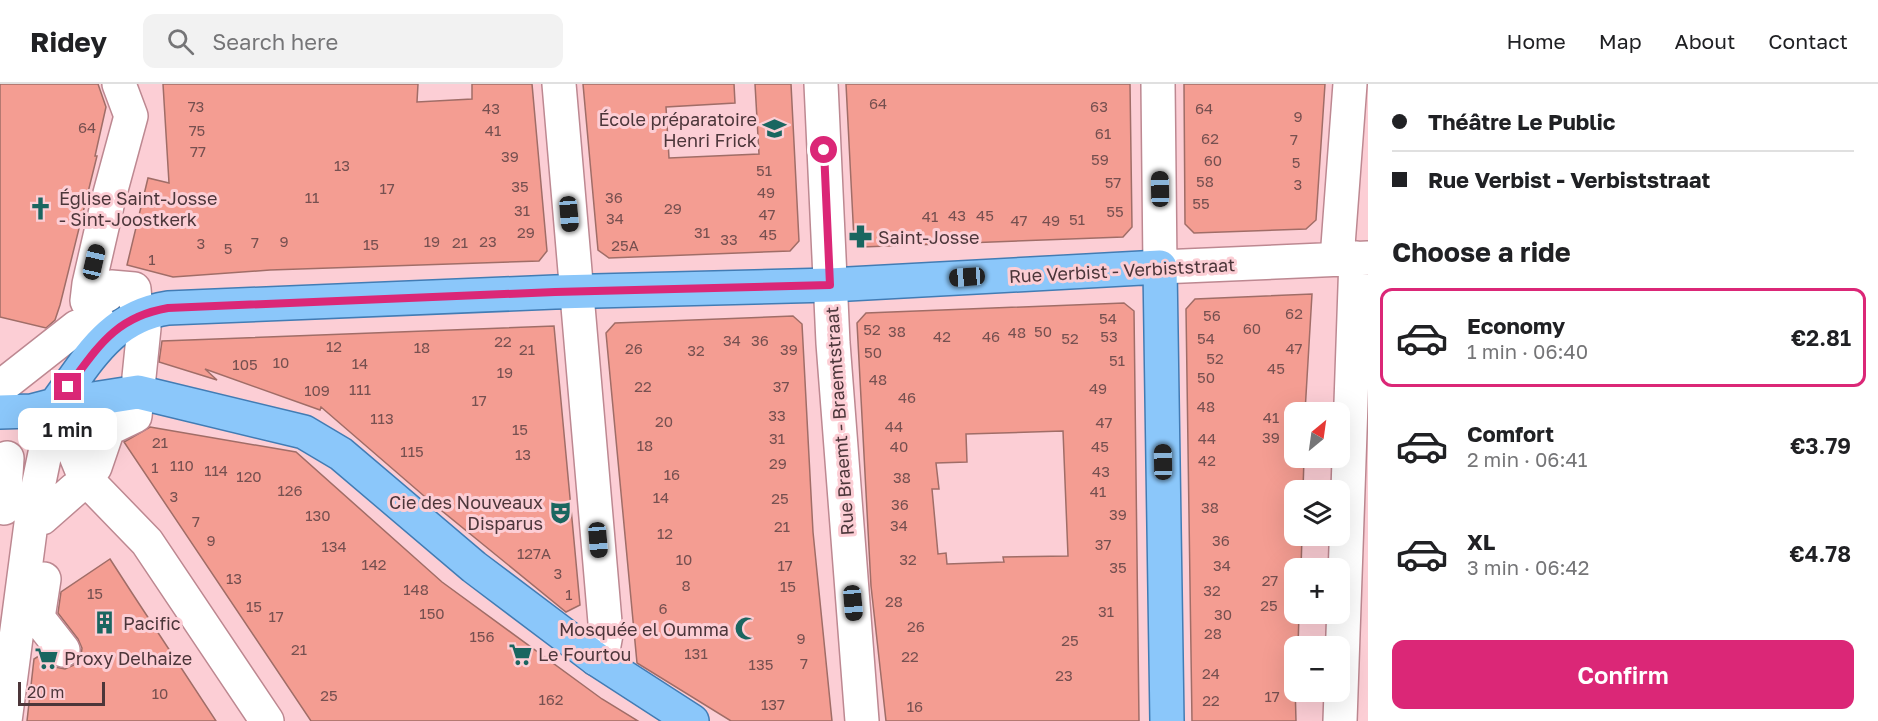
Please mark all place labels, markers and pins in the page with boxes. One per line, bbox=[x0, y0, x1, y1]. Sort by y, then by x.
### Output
place label: École préparatoire Henri Frick bbox=[599, 108, 757, 151]
school or university icon: École préparatoire Henri Frick bbox=[762, 116, 788, 142]
place label: Église Saint-Josse - Sint-Joostkerk bbox=[59, 187, 217, 230]
church icon: Église Saint-Josse - Sint-Joostkerk bbox=[28, 195, 54, 221]
pharmacy icon: Saint-Josse bbox=[847, 224, 873, 250]
place label: Saint-Josse bbox=[878, 226, 979, 248]
place label: Cie des Nouveaux Disparus bbox=[389, 491, 543, 534]
theatre icon: Cie des Nouveaux Disparus bbox=[548, 499, 574, 525]
building icon: Pacific bbox=[92, 610, 118, 636]
place label: Pacific bbox=[123, 612, 181, 634]
mosque icon: Mosquée el Oumma bbox=[734, 616, 760, 642]
place label: Mosquée el Oumma bbox=[559, 618, 729, 640]
supermarket icon: Le Fourtou bbox=[507, 641, 533, 667]
place label: Le Fourtou bbox=[538, 643, 632, 665]
supermarket icon: Proxy Delhaize bbox=[33, 645, 59, 671]
place label: Proxy Delhaize bbox=[64, 647, 192, 669]

